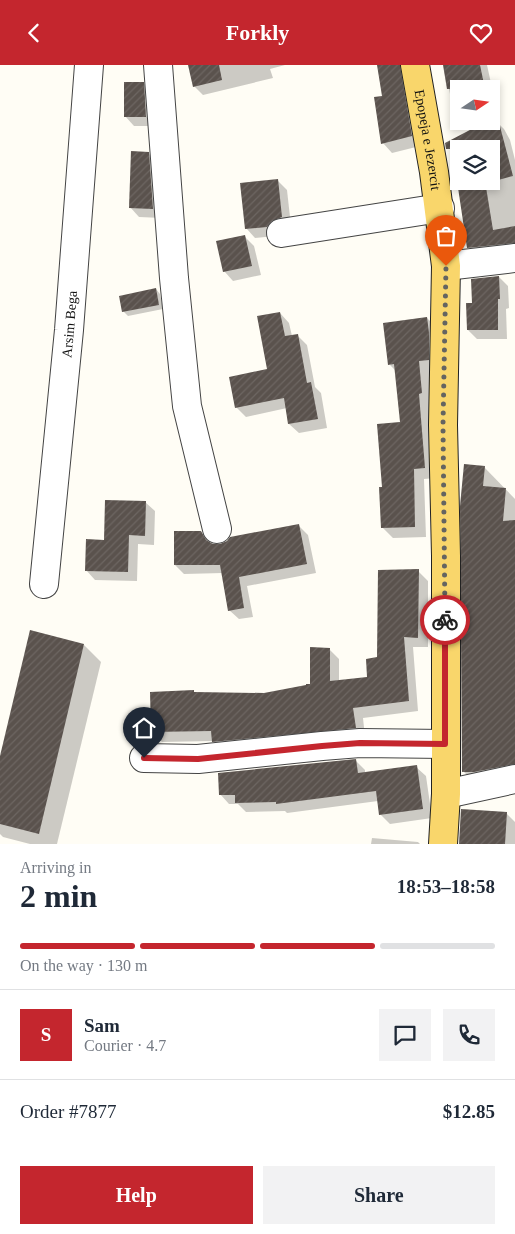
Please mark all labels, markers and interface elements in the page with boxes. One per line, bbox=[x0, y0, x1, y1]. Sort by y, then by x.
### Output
icon: back bbox=[20, 19, 48, 47]
icon: heart bbox=[467, 19, 495, 47]
text: Forkly bbox=[226, 20, 289, 45]
north arrow bbox=[450, 80, 500, 130]
map controls bbox=[450, 80, 500, 190]
street label: Epopeja e Jezercit bbox=[412, 88, 443, 191]
button: layers bbox=[450, 140, 500, 190]
pin bbox=[425, 215, 467, 266]
icon: bag bbox=[432, 222, 460, 250]
street label: Arsim Bega bbox=[59, 289, 80, 359]
courier bbox=[420, 595, 470, 645]
icon: bike bbox=[431, 606, 459, 634]
pin bbox=[123, 707, 165, 758]
icon: home bbox=[130, 714, 158, 742]
text: Arriving in bbox=[20, 859, 92, 876]
text: 18:53–18:58 bbox=[397, 876, 495, 897]
text: 2 min bbox=[20, 878, 97, 914]
text: On the way · 130 m bbox=[20, 957, 148, 974]
button: chat bbox=[379, 1009, 431, 1061]
button: phone bbox=[443, 1009, 495, 1061]
text: Sam bbox=[84, 1015, 120, 1036]
text: S bbox=[41, 1024, 51, 1045]
text: Courier · 4.7 bbox=[84, 1037, 166, 1054]
text: Order #7877 bbox=[20, 1101, 117, 1122]
text: $12.85 bbox=[443, 1101, 495, 1122]
button: Help bbox=[20, 1166, 253, 1224]
button: Share bbox=[263, 1166, 495, 1224]

